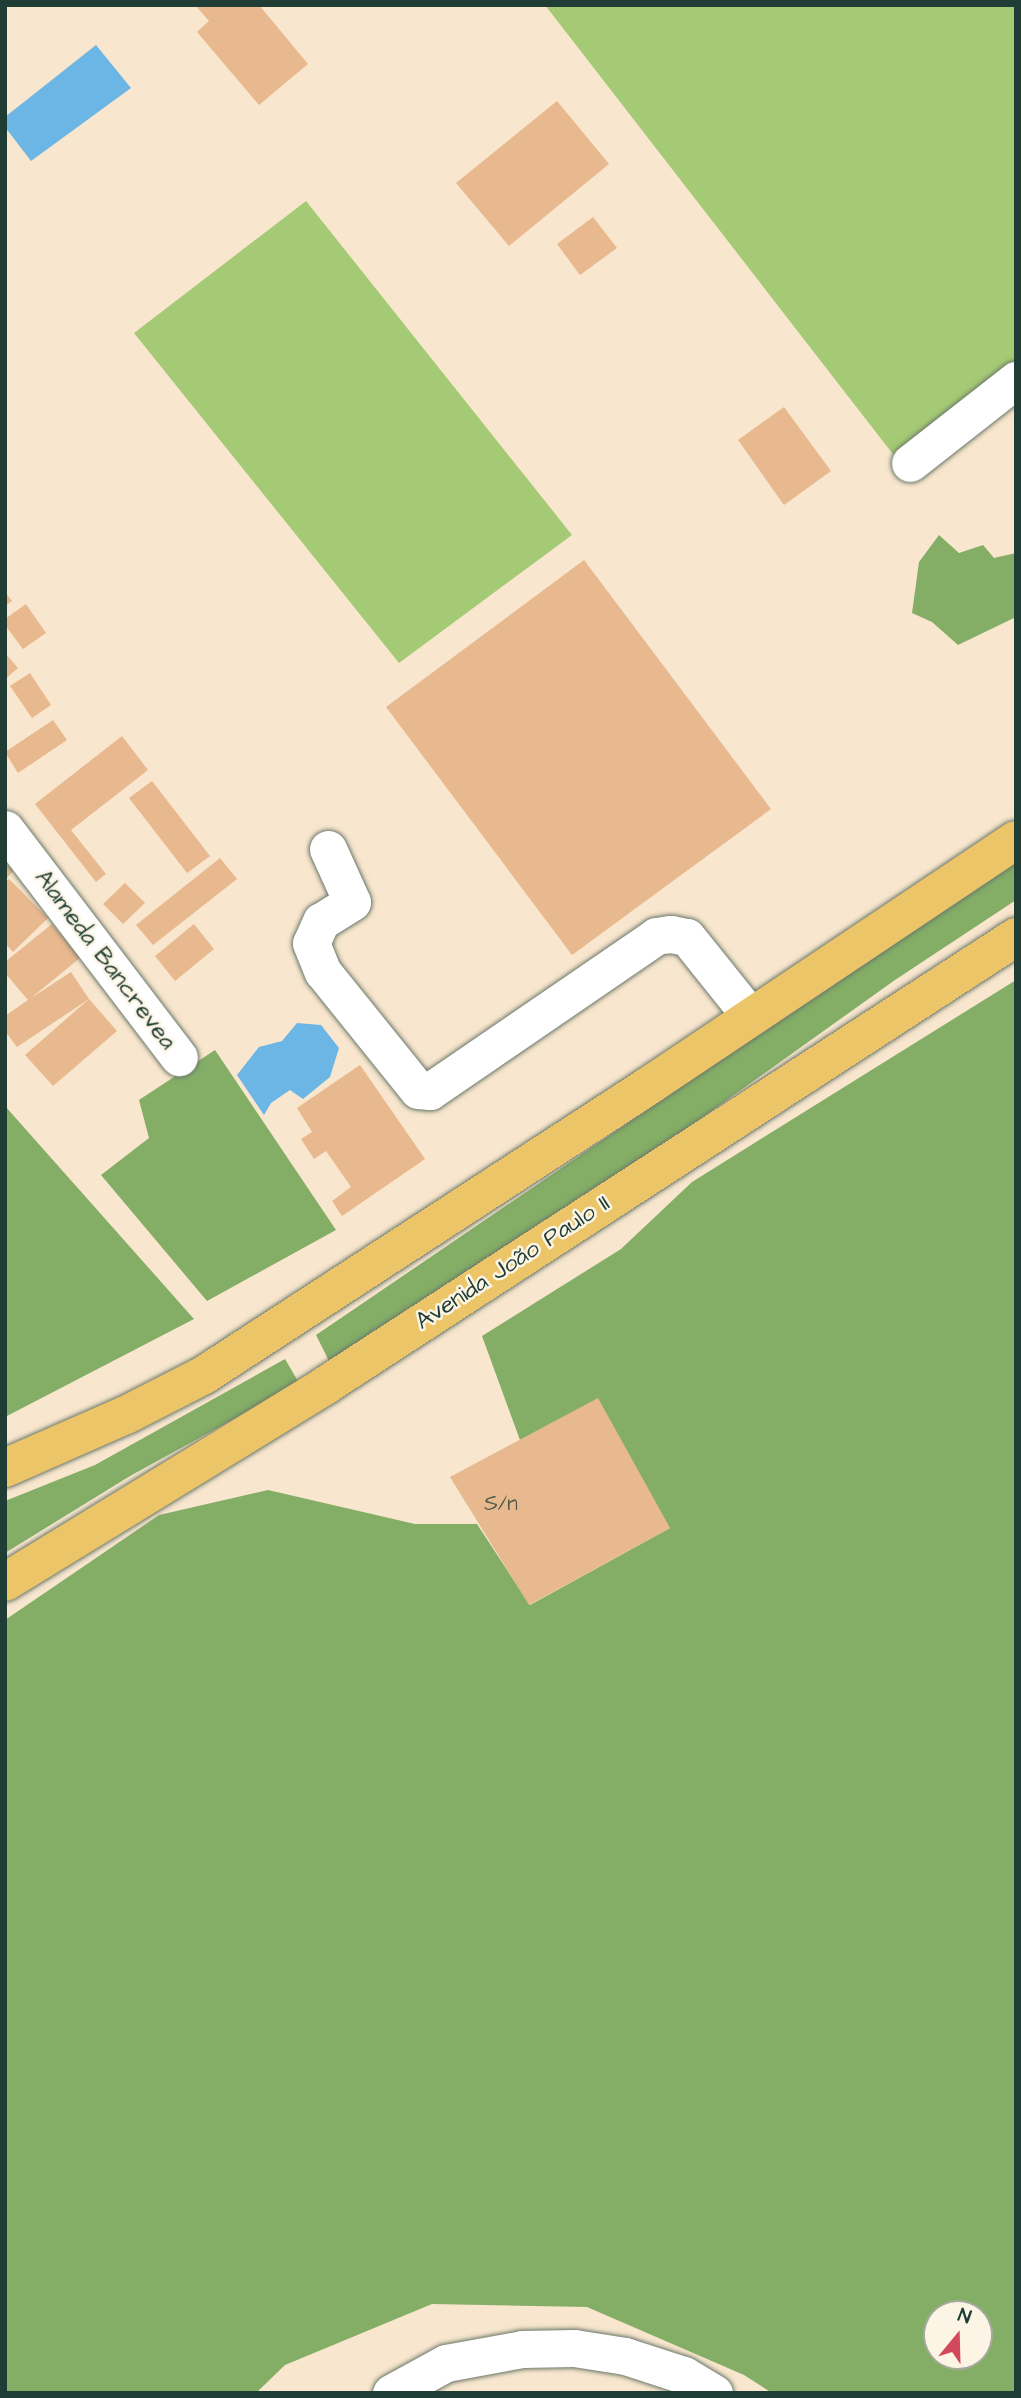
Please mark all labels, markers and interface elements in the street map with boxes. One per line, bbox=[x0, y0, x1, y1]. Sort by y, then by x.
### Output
street label: Alameda Bancrevea bbox=[28, 864, 182, 1056]
street label: Avenida João Paulo II bbox=[410, 1189, 616, 1337]
house number: S/n bbox=[484, 1491, 518, 1517]
north arrow bbox=[923, 2300, 993, 2370]
text: N bbox=[954, 2302, 974, 2331]

